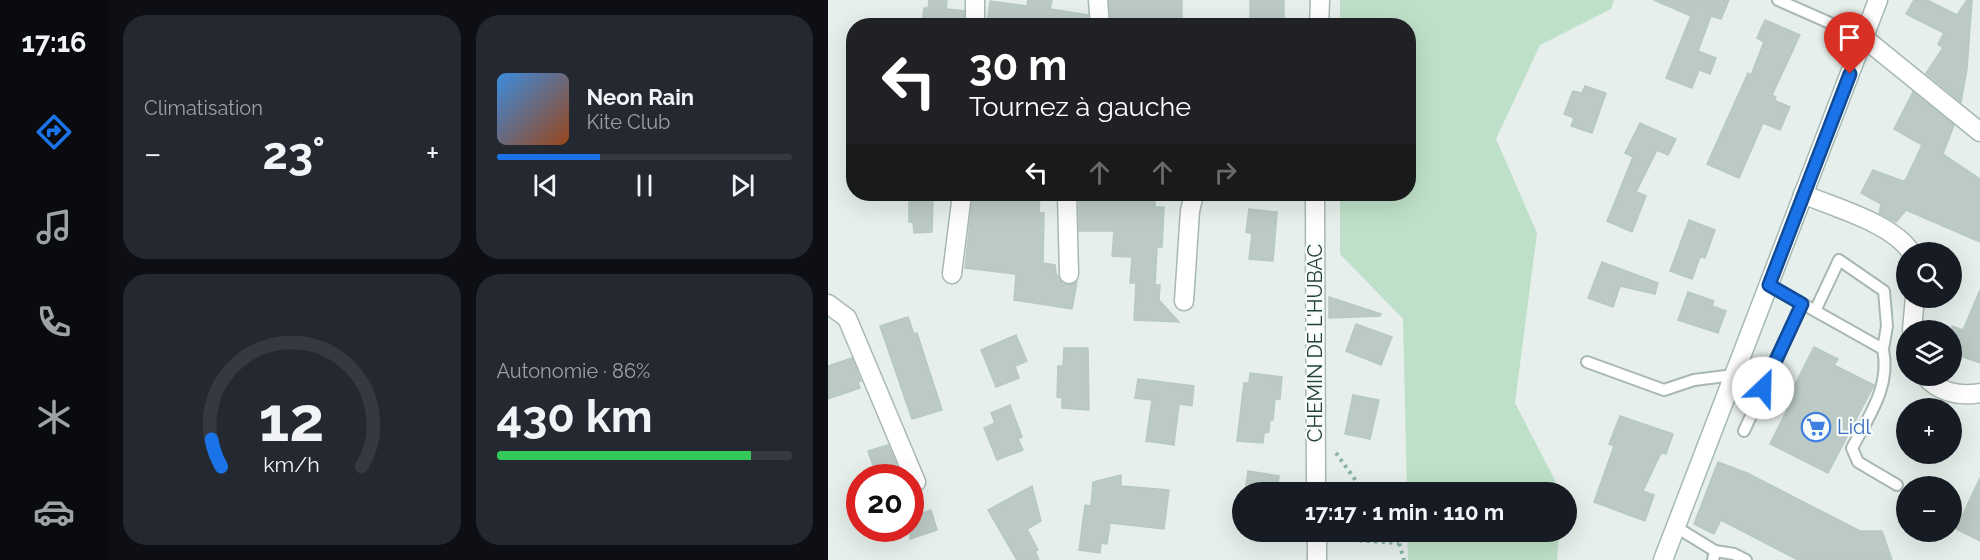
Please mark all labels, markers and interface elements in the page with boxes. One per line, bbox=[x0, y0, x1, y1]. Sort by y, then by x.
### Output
pin bbox=[1824, 12, 1875, 74]
icon: arrive bbox=[1833, 21, 1866, 54]
text: 17:16 bbox=[22, 27, 86, 58]
text: 30 m bbox=[969, 41, 1067, 90]
icon: left bbox=[870, 42, 948, 120]
text: Neon Rain bbox=[587, 84, 694, 110]
text: Tournez à gauche bbox=[969, 91, 1191, 122]
text: Climatisation bbox=[144, 96, 263, 120]
text: Kite Club bbox=[587, 110, 670, 134]
icon: directions bbox=[33, 111, 75, 153]
text: 23° bbox=[263, 127, 325, 180]
text: − bbox=[144, 134, 162, 173]
text: + bbox=[426, 134, 440, 173]
icon: left bbox=[1020, 156, 1053, 189]
icon: ahead bbox=[1083, 156, 1116, 189]
icon: ahead bbox=[1146, 156, 1179, 189]
icon: right bbox=[1209, 156, 1242, 189]
icon: previous bbox=[529, 169, 562, 202]
icon: pause bbox=[628, 169, 661, 202]
icon: next bbox=[726, 169, 759, 202]
icon: music bbox=[33, 206, 75, 248]
map controls bbox=[1896, 242, 1962, 542]
button: search bbox=[1896, 242, 1962, 308]
street label: CHEMIN DE L'HUBAC bbox=[1303, 243, 1327, 442]
icon: phone bbox=[33, 301, 75, 343]
button: layers bbox=[1896, 320, 1962, 386]
position arrow bbox=[1731, 356, 1795, 420]
text: Autonomie · 86% bbox=[497, 359, 650, 383]
text: 12 bbox=[259, 382, 325, 456]
text: 430 km bbox=[497, 390, 653, 443]
icon: climate bbox=[33, 396, 75, 438]
button: + bbox=[1896, 398, 1962, 464]
supermarket icon: Lidl bbox=[1800, 411, 1832, 443]
place label: Lidl bbox=[1837, 415, 1871, 439]
text: km/h bbox=[263, 452, 320, 477]
speed limit sign: 20 bbox=[846, 464, 924, 542]
button: − bbox=[1896, 476, 1962, 542]
icon: car bbox=[33, 491, 75, 533]
text: 17:17 · 1 min · 110 m bbox=[1305, 499, 1504, 525]

